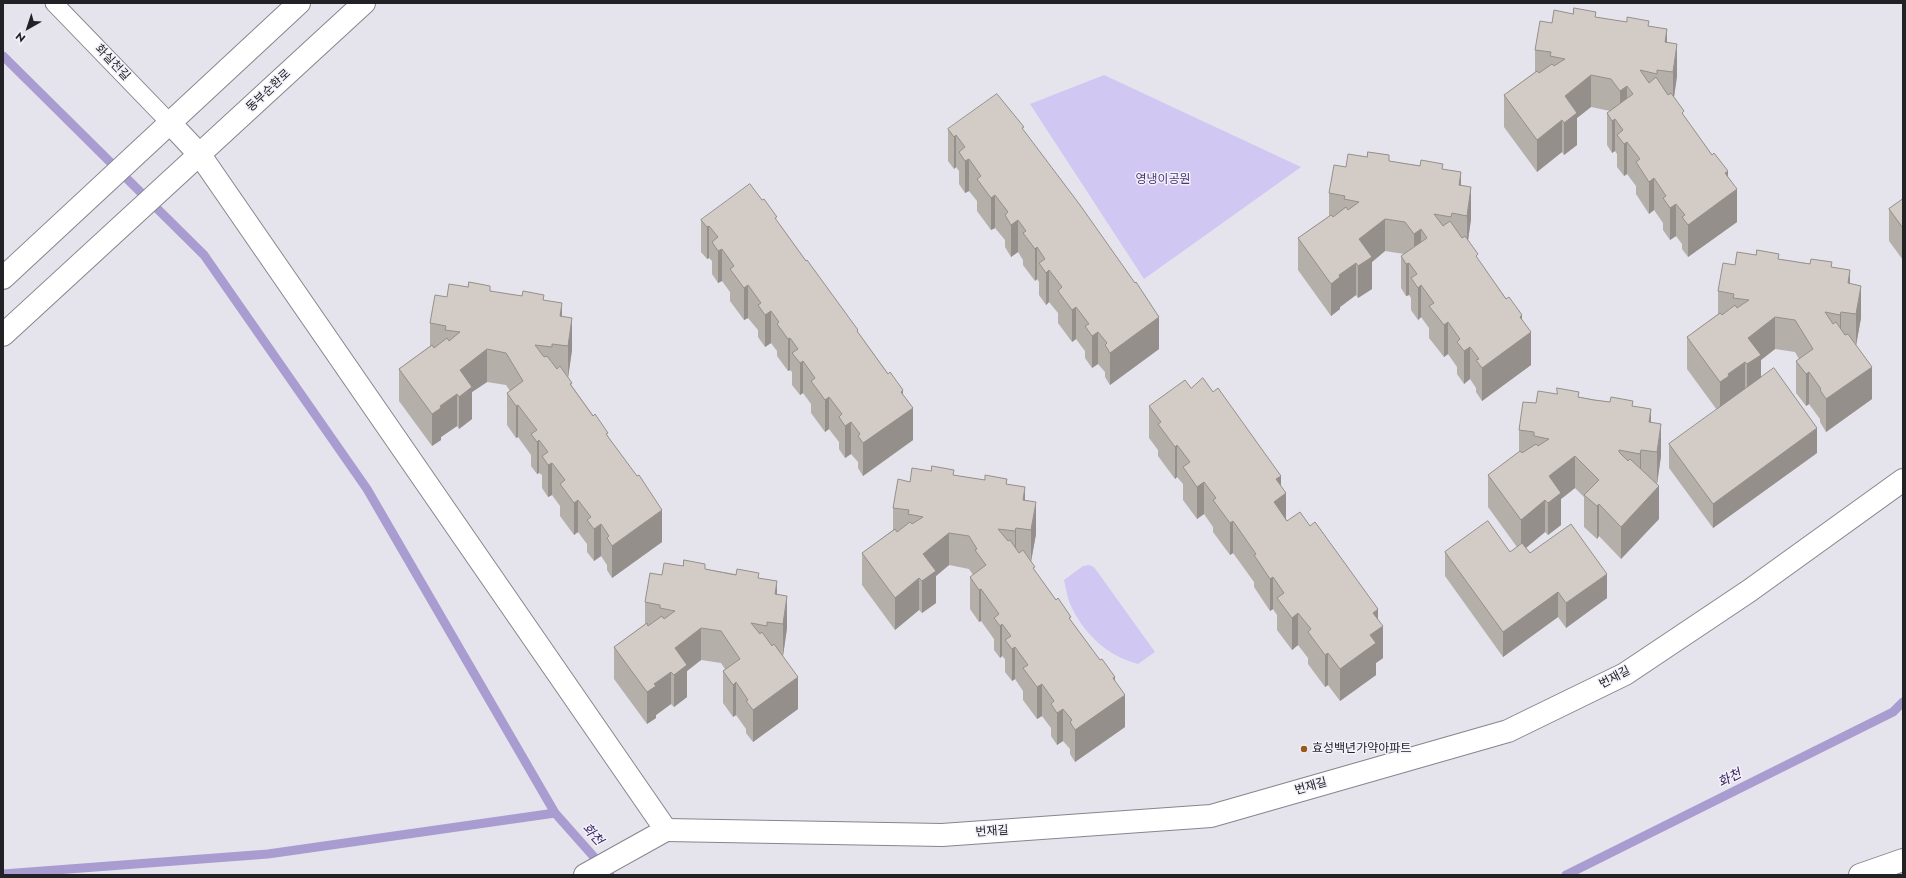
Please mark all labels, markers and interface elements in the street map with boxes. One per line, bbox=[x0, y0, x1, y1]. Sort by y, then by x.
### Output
north arrow bbox=[8, 8, 48, 48]
text: N bbox=[12, 28, 29, 46]
street label: 화실천길 bbox=[91, 42, 133, 84]
street label: 동부순환로 bbox=[244, 67, 294, 115]
park label: 영냉이공원 bbox=[1135, 173, 1191, 187]
street label: 번재길 bbox=[1597, 664, 1633, 692]
place label: 효성백년가약아파트 bbox=[1312, 742, 1411, 756]
marker: 효성백년가약아파트 bbox=[1299, 744, 1309, 754]
water label: 화천 bbox=[1716, 767, 1744, 791]
street label: 번재길 bbox=[1293, 776, 1329, 798]
water label: 화천 bbox=[578, 821, 606, 849]
street label: 번재길 bbox=[975, 824, 1009, 840]

